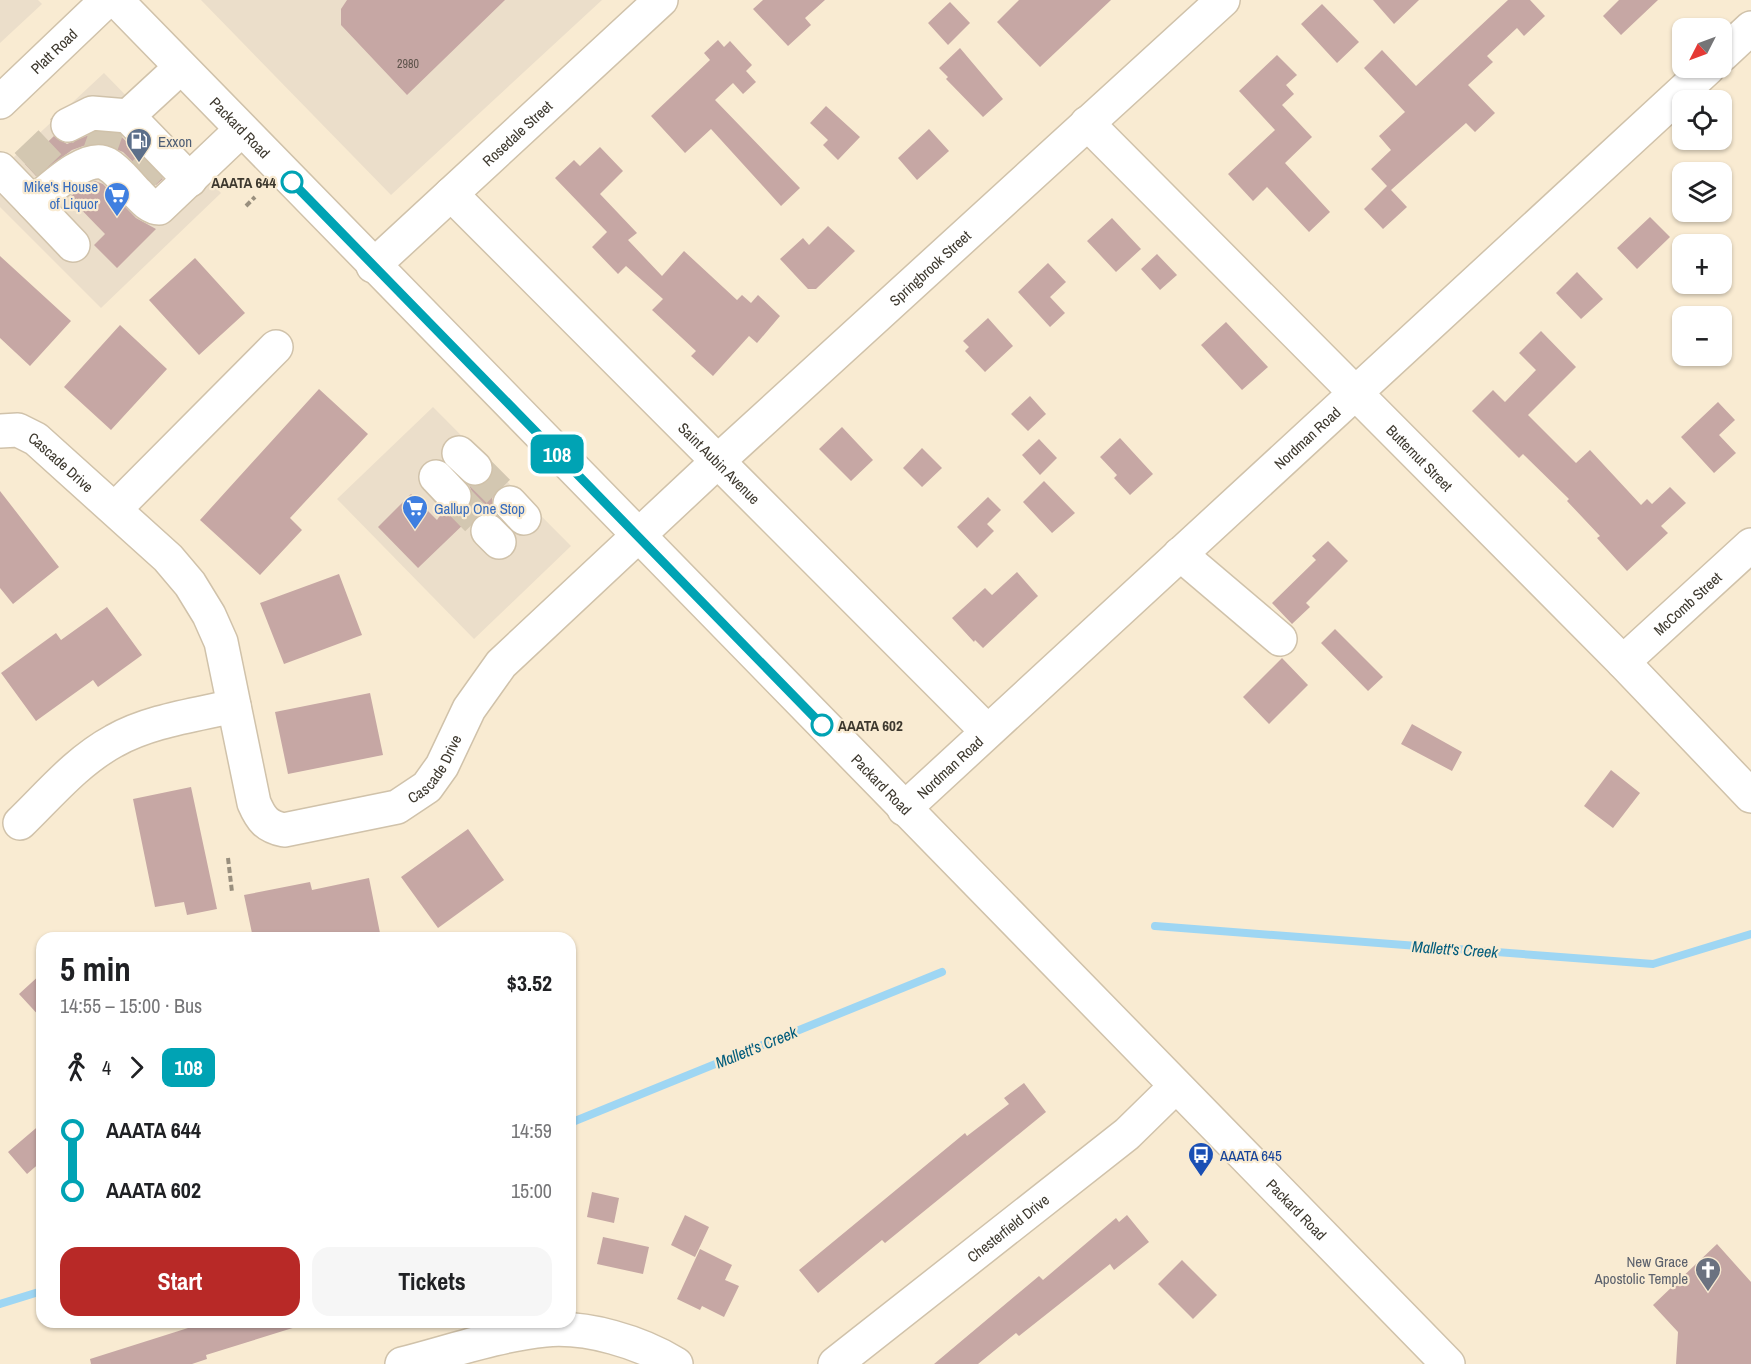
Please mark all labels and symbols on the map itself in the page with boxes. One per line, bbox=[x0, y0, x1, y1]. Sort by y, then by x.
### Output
north arrow bbox=[1672, 18, 1732, 78]
street label: Platt Road bbox=[26, 24, 82, 78]
house number: 2980 bbox=[397, 56, 419, 72]
street label: Packard Road bbox=[206, 92, 275, 163]
street label: Rosedale Street bbox=[477, 95, 557, 171]
fuel station icon: Exxon bbox=[124, 126, 154, 164]
place label: Exxon bbox=[158, 131, 192, 152]
marker: AAATA 644 bbox=[281, 171, 303, 193]
place label: AAATA 644 bbox=[211, 172, 276, 193]
place label: Mike's House of Liquor bbox=[24, 176, 98, 214]
supermarket icon: Mike's House of Liquor bbox=[102, 180, 132, 218]
street label: Springbrook Street bbox=[884, 225, 975, 310]
street label: Nordman Road bbox=[1269, 402, 1345, 474]
street label: Saint Aubin Avenue bbox=[674, 417, 765, 509]
street label: Butternut Street bbox=[1382, 420, 1458, 496]
street label: Cascade Drive bbox=[25, 427, 99, 497]
line badge: 108 bbox=[522, 434, 592, 474]
supermarket icon: Gallup One Stop bbox=[400, 493, 430, 531]
place label: Gallup One Stop bbox=[434, 498, 525, 519]
street label: McComb Street bbox=[1649, 566, 1726, 640]
marker: AAATA 602 bbox=[811, 714, 833, 736]
place label: AAATA 602 bbox=[838, 715, 903, 736]
street label: Cascade Drive bbox=[403, 731, 466, 808]
street label: Nordman Road bbox=[912, 731, 987, 803]
street label: Packard Road bbox=[847, 749, 917, 819]
water label: Mallett's Creek bbox=[1411, 935, 1499, 963]
water label: Mallett's Creek bbox=[712, 1020, 801, 1073]
bus stop icon: AAATA 645 bbox=[1186, 1140, 1216, 1178]
place label: AAATA 645 bbox=[1219, 1145, 1282, 1166]
street label: Packard Road bbox=[1262, 1174, 1332, 1244]
street label: Chesterfield Drive bbox=[962, 1189, 1053, 1267]
place label: New Grace Apostolic Temple bbox=[1594, 1251, 1688, 1289]
church icon: New Grace Apostolic Temple bbox=[1693, 1255, 1723, 1293]

